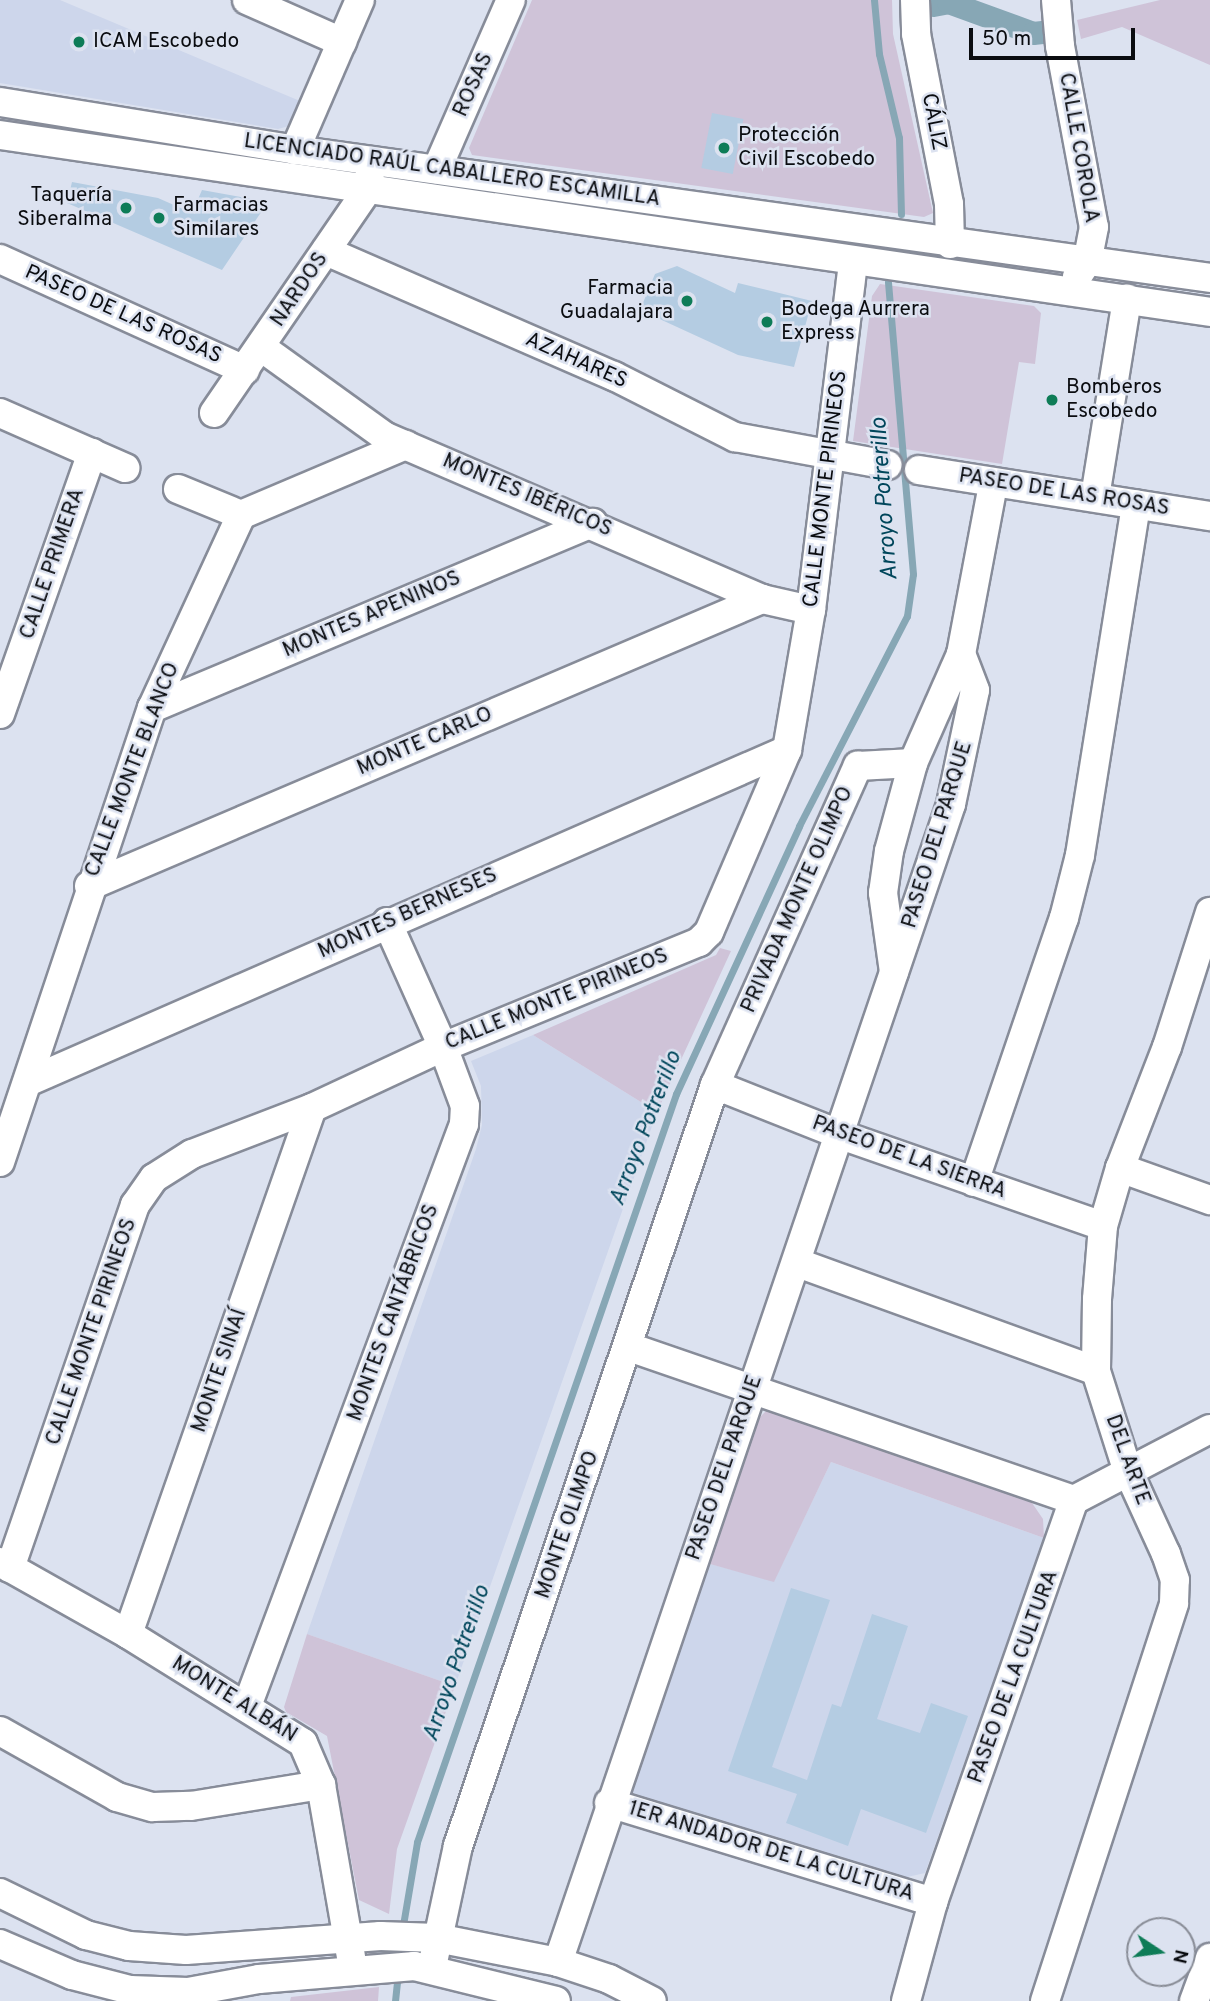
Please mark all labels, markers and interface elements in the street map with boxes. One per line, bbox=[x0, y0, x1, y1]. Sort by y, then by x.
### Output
scale bar bbox=[972, 14, 1138, 58]
text: 50 m bbox=[982, 26, 1031, 53]
place label: ICAM Escobedo bbox=[93, 29, 239, 55]
marker: ICAM Escobedo bbox=[71, 34, 87, 50]
street label: ROSAS bbox=[449, 49, 499, 121]
street label: CALLE COROLA bbox=[1052, 71, 1104, 225]
street label: CÁLIZ bbox=[915, 91, 951, 153]
place label: Protección Civil Escobedo bbox=[738, 123, 875, 173]
street label: LICENCIADO RAÚL CABALLERO ESCAMILLA bbox=[242, 129, 662, 213]
marker: Protección Civil Escobedo bbox=[716, 140, 732, 156]
place label: Taquería Siberalma bbox=[17, 183, 112, 233]
place label: Farmacias Similares bbox=[173, 193, 268, 243]
marker: Taquería Siberalma bbox=[118, 200, 134, 216]
marker: Farmacias Similares bbox=[151, 210, 167, 226]
street label: NARDOS bbox=[266, 248, 334, 332]
street label: PASEO DE LAS ROSAS bbox=[21, 260, 225, 370]
place label: Farmacia Guadalajara bbox=[560, 276, 673, 326]
marker: Farmacia Guadalajara bbox=[679, 293, 695, 309]
place label: Bodega Aurrera Express bbox=[781, 297, 931, 347]
marker: Bodega Aurrera Express bbox=[759, 314, 775, 330]
street label: AZAHARES bbox=[521, 327, 631, 395]
street label: CALLE MONTE PIRINEOS bbox=[799, 369, 853, 609]
place label: Bomberos Escobedo bbox=[1066, 375, 1162, 425]
marker: Bomberos Escobedo bbox=[1044, 392, 1060, 408]
water label: Arroyo Potrerillo bbox=[867, 417, 905, 581]
street label: MONTES IBÉRICOS bbox=[438, 449, 616, 543]
street label: PASEO DE LAS ROSAS bbox=[957, 464, 1171, 522]
street label: CALLE PRIMERA bbox=[15, 485, 91, 643]
street label: MONTES APENINOS bbox=[279, 566, 465, 664]
street label: CALLE MONTE BLANCO bbox=[80, 659, 186, 881]
street label: MONTE CARLO bbox=[354, 702, 496, 782]
street label: PASEO DEL PARQUE bbox=[898, 738, 978, 932]
street label: PRIVADA MONTE OLIMPO bbox=[736, 783, 860, 1017]
street label: MONTES BERNESES bbox=[314, 863, 502, 965]
street label: CALLE MONTE PIRINEOS bbox=[442, 944, 672, 1056]
water label: Arroyo Potrerillo bbox=[605, 1048, 689, 1210]
street label: PASEO DE LA SIERRA bbox=[808, 1111, 1010, 1205]
street label: MONTES CANTÁBRICOS bbox=[343, 1201, 445, 1425]
street label: CALLE MONTE PIRINEOS bbox=[41, 1215, 143, 1449]
street label: MONTE SINAÍ bbox=[187, 1306, 253, 1436]
street label: PASEO DEL PARQUE bbox=[681, 1372, 769, 1564]
street label: DEL ARTE bbox=[1099, 1411, 1155, 1509]
street label: MONTE OLIMPO bbox=[531, 1448, 605, 1602]
street label: PASEO DE LA CULTURA bbox=[964, 1567, 1064, 1787]
water label: Arroyo Potrerillo bbox=[418, 1582, 498, 1746]
street label: MONTE ALBÁN bbox=[166, 1651, 302, 1749]
street label: 1ER ANDADOR DE LA CULTURA bbox=[624, 1796, 918, 1908]
north arrow bbox=[1126, 1917, 1196, 1987]
text: N bbox=[1166, 1947, 1193, 1966]

